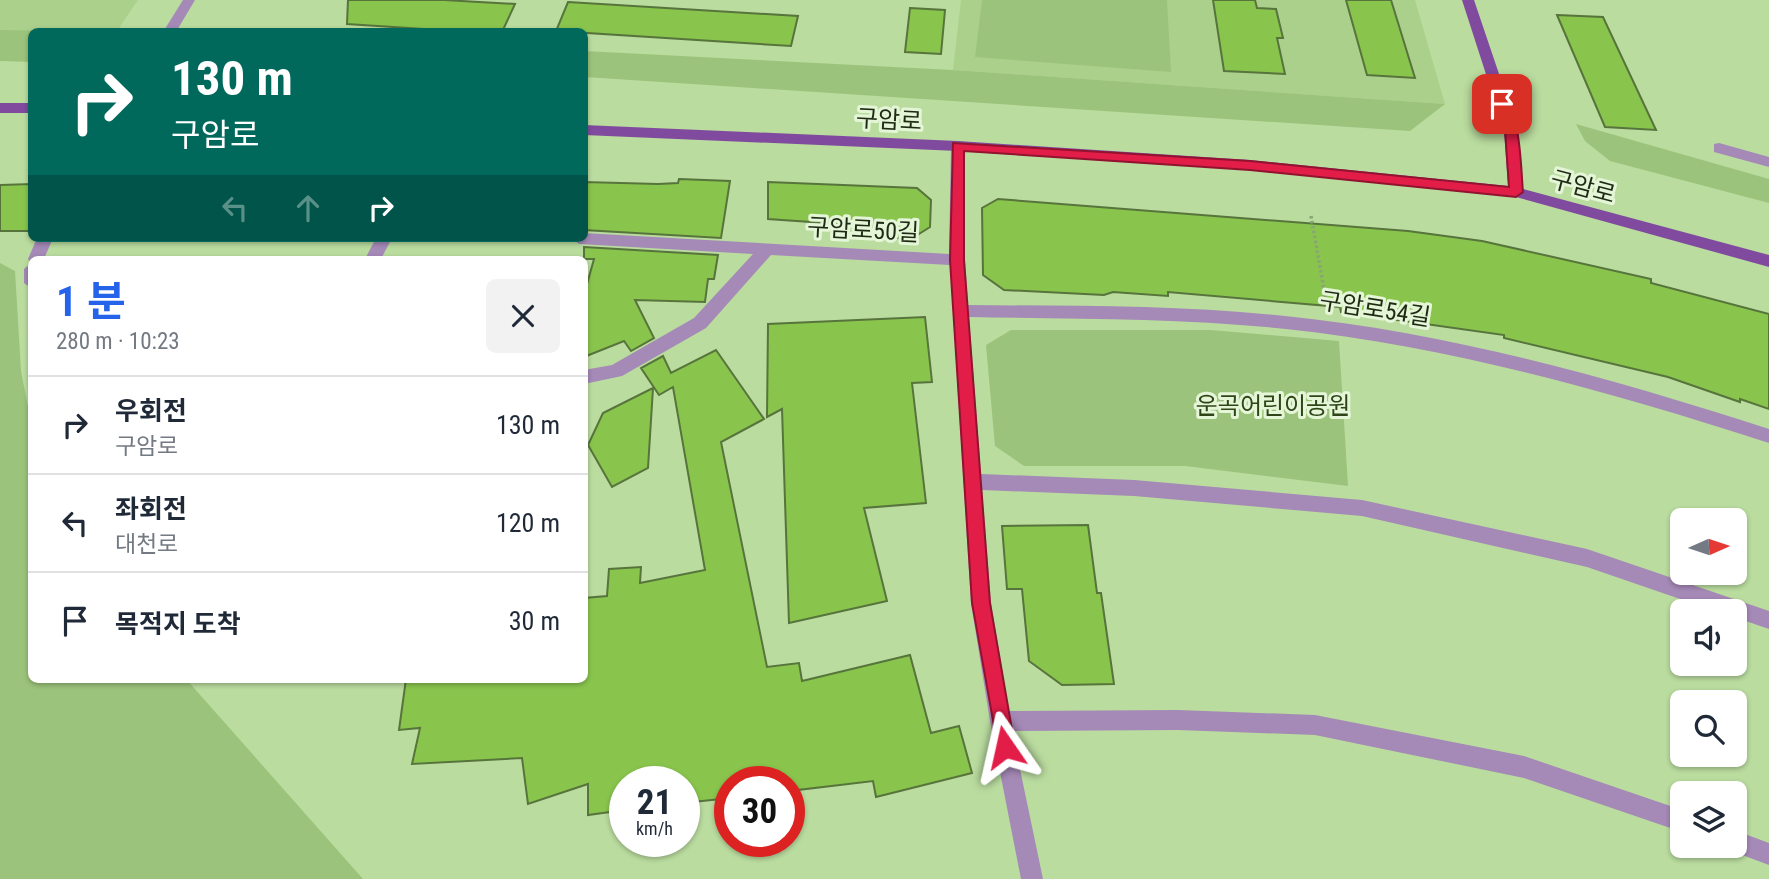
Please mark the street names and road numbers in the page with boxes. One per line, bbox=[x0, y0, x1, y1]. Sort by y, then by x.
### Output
street label: 구암로 bbox=[855, 104, 923, 136]
street label: 구암로 bbox=[1547, 165, 1619, 209]
street label: 구암로50길 bbox=[806, 213, 920, 247]
street label: 구암로54길 bbox=[1317, 286, 1433, 332]

